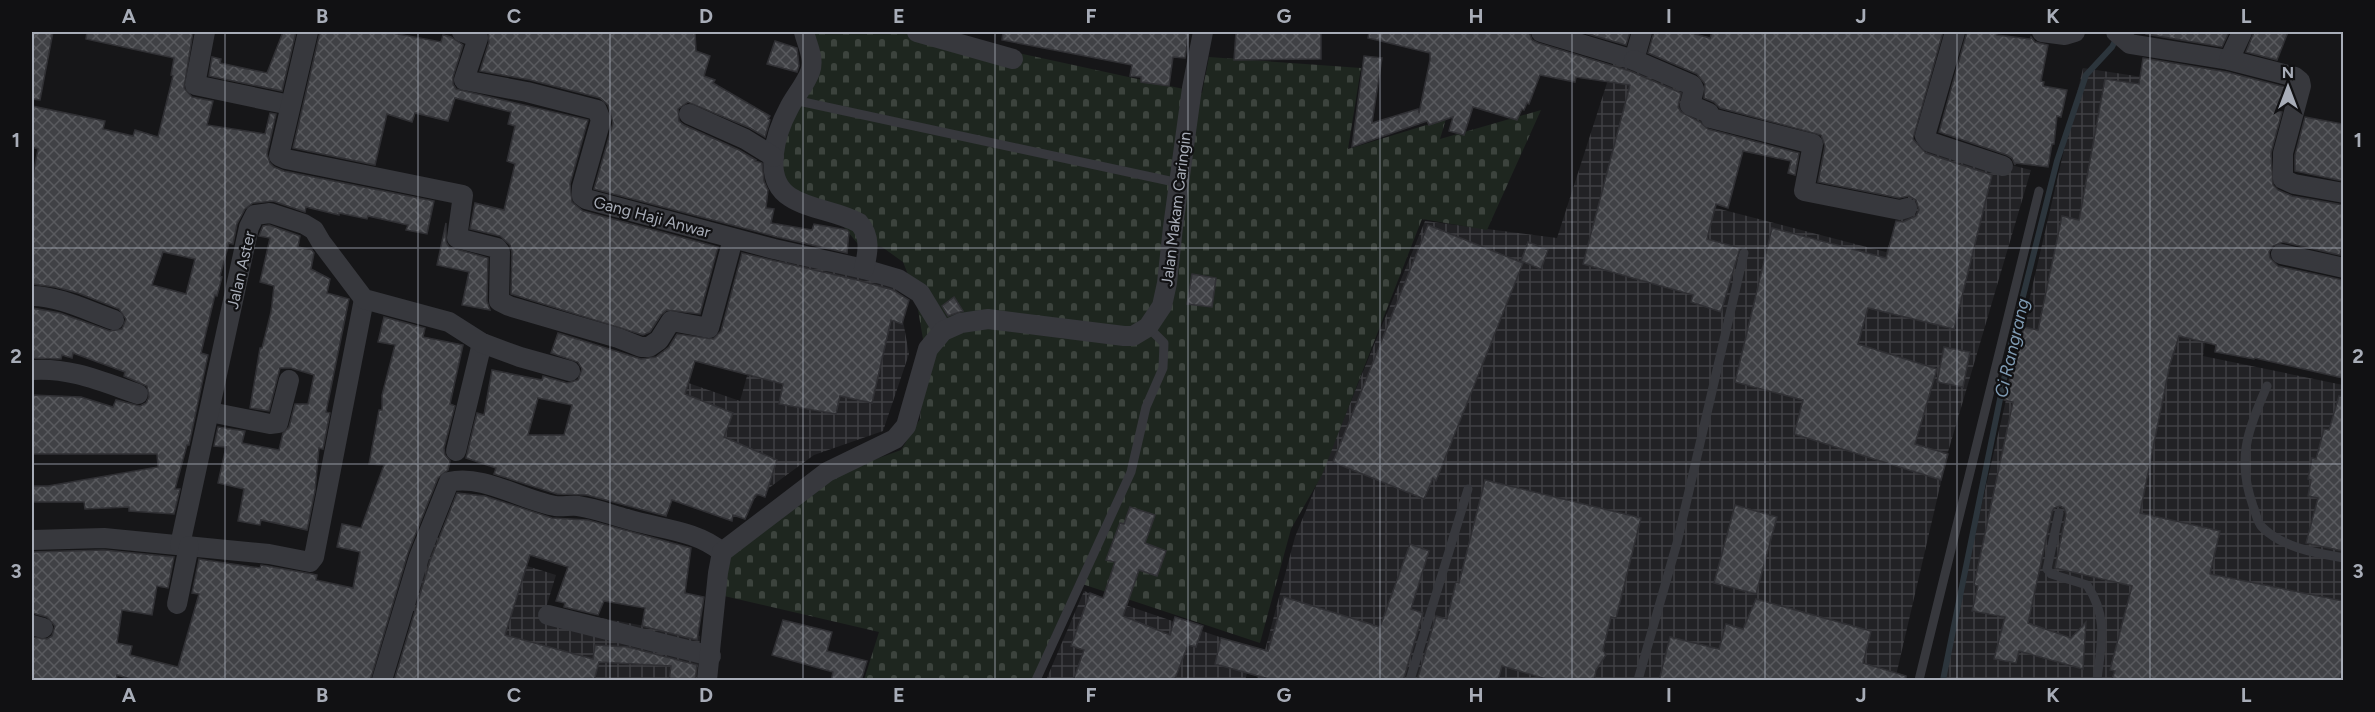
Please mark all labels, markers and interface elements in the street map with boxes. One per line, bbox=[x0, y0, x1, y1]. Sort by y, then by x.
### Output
text: A bbox=[122, 4, 137, 28]
text: B bbox=[316, 4, 328, 28]
text: C bbox=[507, 4, 521, 28]
text: D bbox=[699, 4, 713, 28]
text: E bbox=[893, 4, 905, 28]
text: F bbox=[1085, 4, 1097, 28]
text: G bbox=[1277, 4, 1292, 28]
text: H bbox=[1469, 4, 1484, 28]
text: I bbox=[1666, 4, 1672, 28]
text: J bbox=[1855, 4, 1867, 28]
text: K bbox=[2046, 4, 2060, 28]
text: L bbox=[2241, 4, 2252, 28]
north arrow bbox=[2258, 57, 2318, 117]
text: N bbox=[2282, 63, 2294, 82]
text: 1 bbox=[12, 128, 20, 152]
text: 1 bbox=[2354, 128, 2362, 152]
street label: Jalan Makam Caringin bbox=[1157, 130, 1195, 287]
street label: Gang Haji Anwar bbox=[591, 192, 713, 242]
street label: Jalan Aster bbox=[223, 229, 259, 311]
water label: Ci Rangrang bbox=[1990, 296, 2034, 400]
text: 2 bbox=[10, 344, 22, 368]
text: 2 bbox=[2352, 344, 2364, 368]
text: 3 bbox=[10, 559, 22, 583]
text: 3 bbox=[2352, 559, 2364, 583]
text: A bbox=[122, 683, 137, 707]
text: B bbox=[316, 683, 328, 707]
text: C bbox=[507, 683, 521, 707]
text: D bbox=[699, 683, 713, 707]
text: E bbox=[893, 683, 905, 707]
text: F bbox=[1085, 683, 1097, 707]
text: G bbox=[1277, 683, 1292, 707]
text: H bbox=[1469, 683, 1484, 707]
text: I bbox=[1666, 683, 1672, 707]
text: J bbox=[1855, 683, 1867, 707]
text: K bbox=[2046, 683, 2060, 707]
text: L bbox=[2241, 683, 2252, 707]

